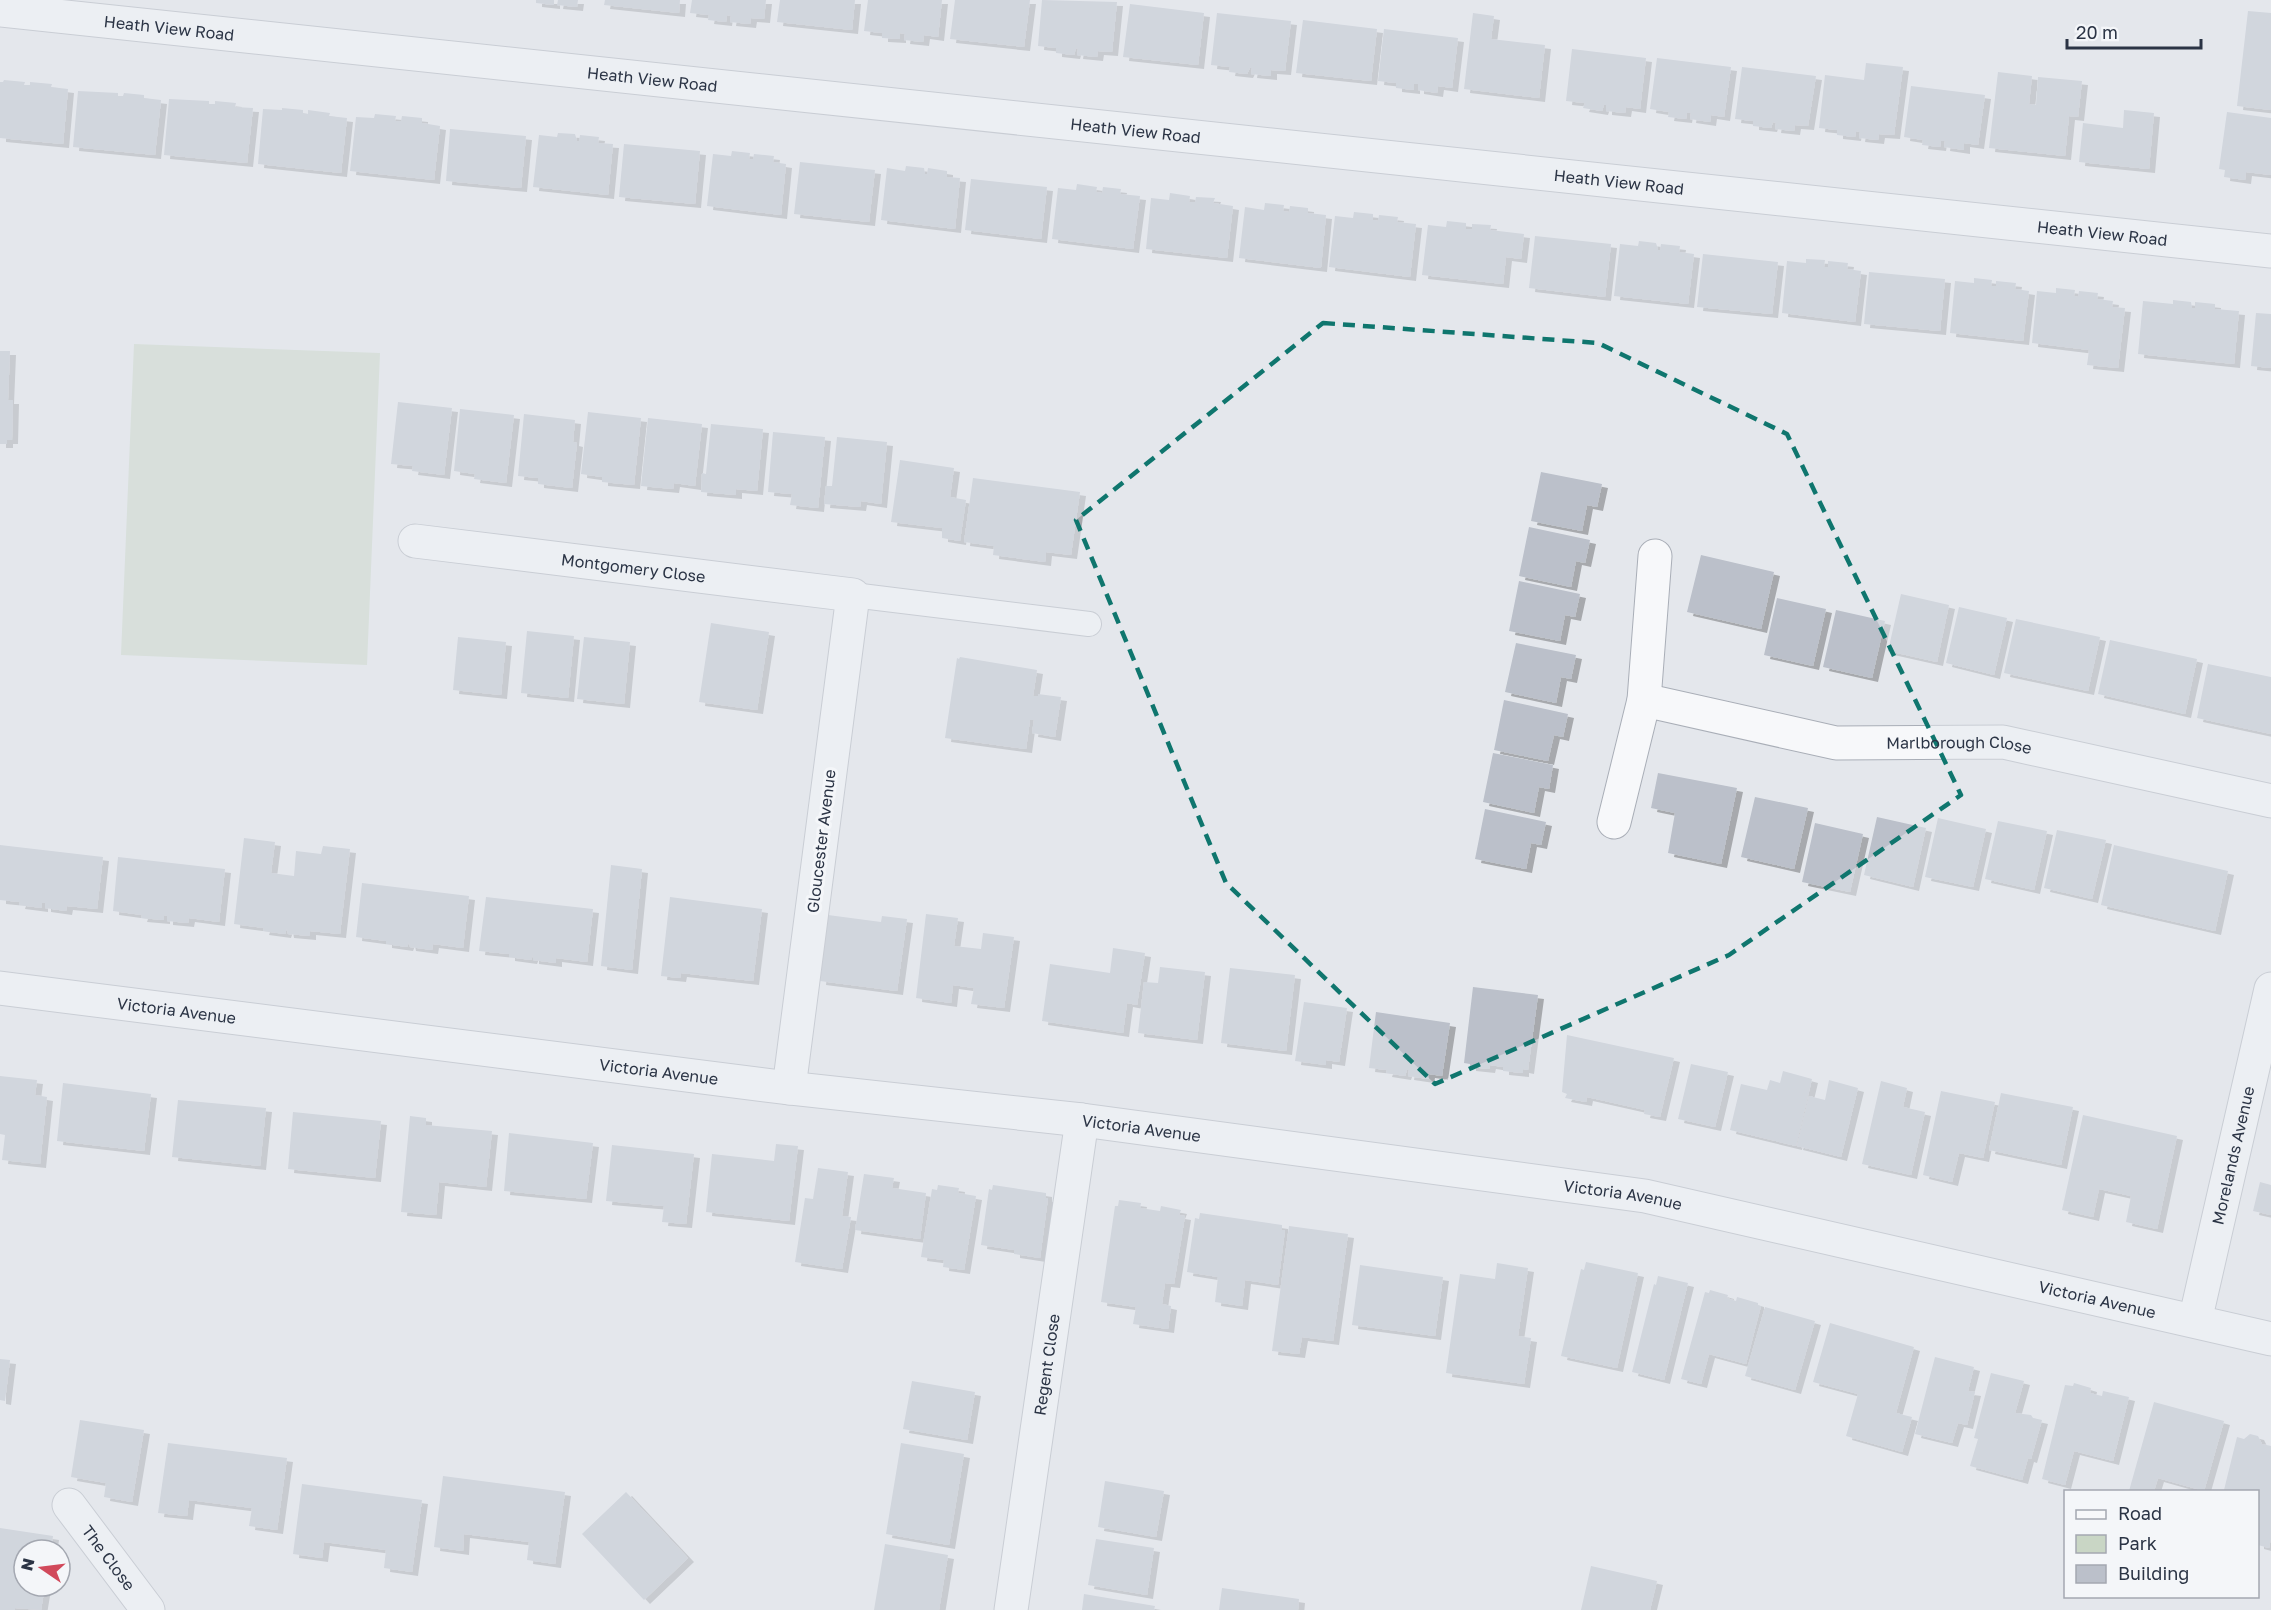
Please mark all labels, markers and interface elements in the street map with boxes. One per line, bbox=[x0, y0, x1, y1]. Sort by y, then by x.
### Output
street label: Heath View Road bbox=[103, 11, 235, 45]
scale bar bbox=[2067, 12, 2200, 50]
text: 20 m bbox=[2076, 21, 2118, 43]
street label: Heath View Road bbox=[586, 62, 719, 96]
street label: Heath View Road bbox=[1069, 114, 1202, 147]
street label: Heath View Road bbox=[1553, 165, 1685, 199]
street label: Heath View Road bbox=[2036, 216, 2168, 250]
street label: Montgomery Close bbox=[560, 549, 707, 587]
street label: Marlborough Close bbox=[1886, 732, 2034, 758]
street label: Gloucester Avenue bbox=[802, 768, 840, 914]
street label: Victoria Avenue bbox=[116, 993, 237, 1028]
street label: Victoria Avenue bbox=[598, 1054, 719, 1089]
street label: Morelands Avenue bbox=[2207, 1084, 2258, 1227]
street label: Victoria Avenue bbox=[1081, 1110, 1202, 1146]
street label: Victoria Avenue bbox=[1562, 1175, 1684, 1214]
street label: Victoria Avenue bbox=[2037, 1276, 2158, 1322]
street label: Regent Close bbox=[1029, 1312, 1064, 1417]
legend bbox=[2064, 1490, 2259, 1598]
text: Road bbox=[2118, 1502, 2162, 1524]
street label: The Close bbox=[78, 1521, 140, 1594]
text: Park bbox=[2118, 1532, 2157, 1554]
north arrow bbox=[12, 1538, 72, 1598]
text: N bbox=[16, 1556, 39, 1573]
text: Building bbox=[2118, 1562, 2189, 1584]

